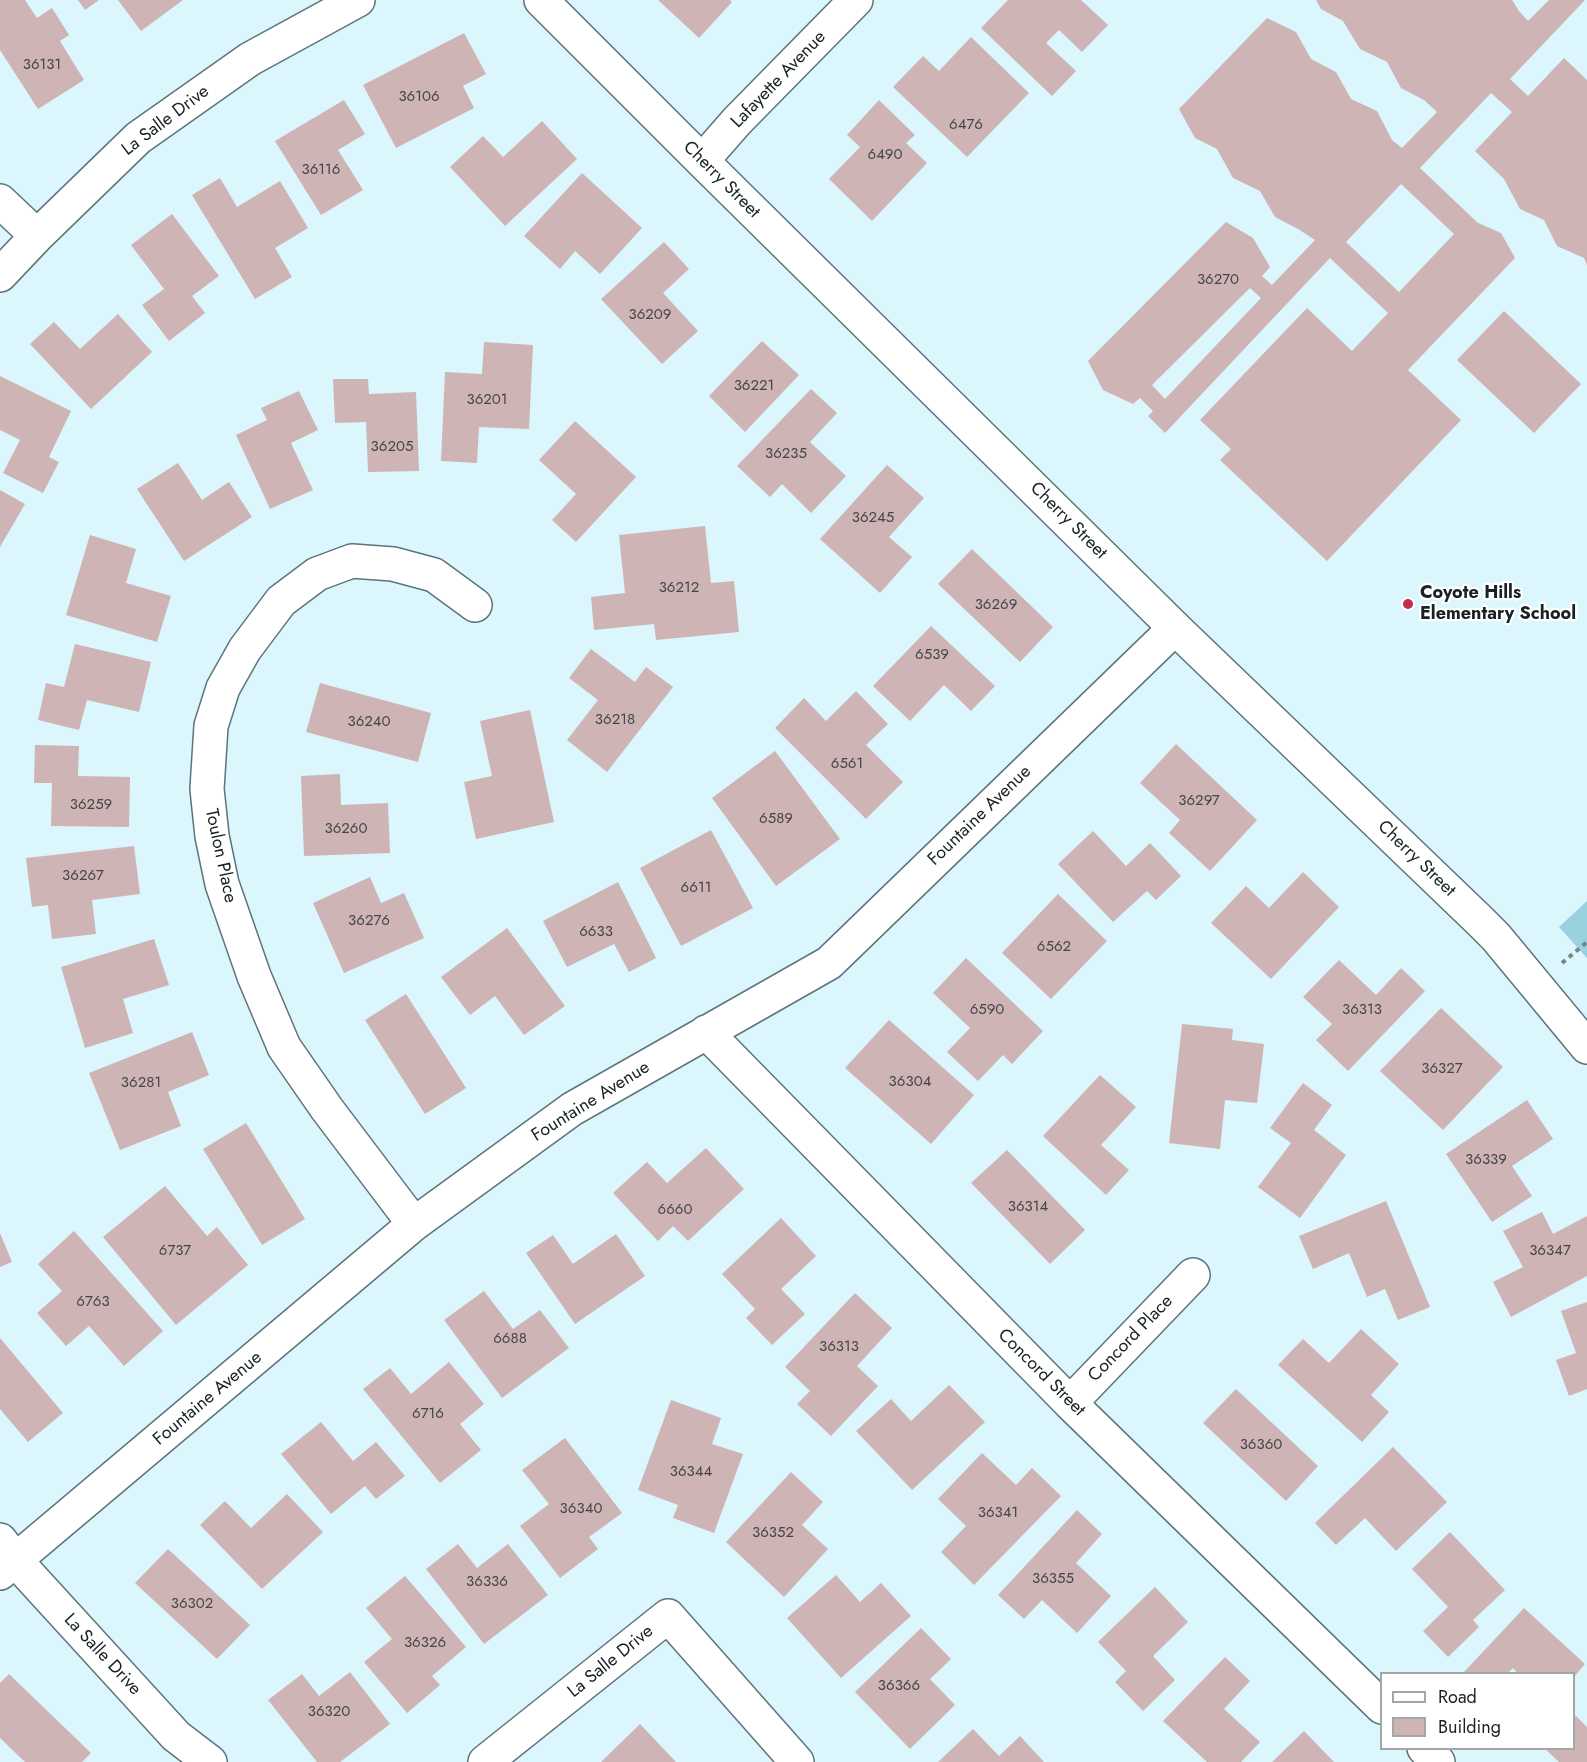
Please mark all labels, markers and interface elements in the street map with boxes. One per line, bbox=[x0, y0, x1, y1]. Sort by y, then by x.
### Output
street label: Lafayette Avenue bbox=[727, 27, 831, 133]
house number: 36131 bbox=[23, 56, 61, 74]
street label: La Salle Drive bbox=[118, 81, 214, 161]
house number: 36106 bbox=[398, 88, 440, 106]
house number: 6476 bbox=[949, 116, 983, 134]
street label: Cherry Street bbox=[678, 137, 764, 223]
house number: 6490 bbox=[867, 146, 903, 164]
house number: 36116 bbox=[302, 161, 340, 179]
house number: 36270 bbox=[1197, 271, 1239, 289]
house number: 36209 bbox=[628, 306, 672, 324]
house number: 36221 bbox=[734, 377, 774, 395]
house number: 36201 bbox=[466, 391, 508, 409]
house number: 36205 bbox=[371, 438, 413, 456]
house number: 36235 bbox=[765, 445, 807, 463]
street label: Cherry Street bbox=[1025, 478, 1111, 564]
house number: 36245 bbox=[852, 509, 894, 527]
house number: 36212 bbox=[659, 579, 699, 597]
place label: Coyote Hills Elementary School bbox=[1420, 583, 1576, 626]
house number: 36269 bbox=[975, 596, 1017, 614]
marker: Coyote Hills Elementary School bbox=[1401, 597, 1415, 611]
house number: 6539 bbox=[915, 646, 949, 664]
house number: 36218 bbox=[595, 711, 635, 729]
house number: 36240 bbox=[347, 713, 391, 731]
house number: 6561 bbox=[831, 755, 863, 773]
street label: Fountaine Avenue bbox=[924, 761, 1036, 871]
house number: 36297 bbox=[1178, 792, 1220, 810]
house number: 36259 bbox=[70, 796, 112, 814]
street label: Toulon Place bbox=[200, 807, 240, 905]
house number: 6589 bbox=[759, 810, 793, 828]
street label: Cherry Street bbox=[1372, 816, 1460, 902]
house number: 36260 bbox=[324, 820, 368, 838]
house number: 36267 bbox=[62, 867, 104, 885]
house number: 6611 bbox=[681, 879, 711, 897]
house number: 36276 bbox=[348, 912, 390, 930]
house number: 6633 bbox=[579, 923, 613, 941]
house number: 6562 bbox=[1037, 938, 1071, 956]
house number: 6590 bbox=[970, 1001, 1004, 1019]
house number: 36313 bbox=[1342, 1001, 1382, 1019]
street label: Fountaine Avenue bbox=[528, 1057, 654, 1147]
house number: 36327 bbox=[1421, 1060, 1463, 1078]
house number: 36304 bbox=[889, 1073, 931, 1091]
house number: 36281 bbox=[121, 1074, 161, 1092]
house number: 36339 bbox=[1465, 1151, 1507, 1169]
house number: 36314 bbox=[1008, 1198, 1048, 1216]
house number: 6660 bbox=[658, 1201, 692, 1219]
house number: 6737 bbox=[159, 1242, 191, 1260]
house number: 36347 bbox=[1529, 1242, 1571, 1260]
street label: Concord Place bbox=[1084, 1291, 1178, 1387]
house number: 6763 bbox=[76, 1293, 110, 1311]
street label: Concord Street bbox=[993, 1325, 1089, 1421]
house number: 6688 bbox=[493, 1330, 527, 1348]
house number: 36313 bbox=[819, 1338, 859, 1356]
street label: Fountaine Avenue bbox=[149, 1347, 267, 1451]
house number: 6716 bbox=[412, 1405, 444, 1423]
house number: 36360 bbox=[1240, 1436, 1282, 1454]
house number: 36344 bbox=[670, 1463, 712, 1481]
house number: 36340 bbox=[560, 1500, 602, 1518]
house number: 36341 bbox=[978, 1504, 1018, 1522]
house number: 36352 bbox=[752, 1524, 794, 1542]
house number: 36355 bbox=[1032, 1570, 1074, 1588]
house number: 36336 bbox=[466, 1573, 508, 1591]
house number: 36302 bbox=[171, 1595, 213, 1613]
street label: La Salle Drive bbox=[59, 1610, 145, 1700]
street label: La Salle Drive bbox=[564, 1621, 658, 1703]
house number: 36326 bbox=[404, 1634, 446, 1652]
legend bbox=[1380, 1672, 1575, 1750]
house number: 36366 bbox=[878, 1677, 920, 1695]
text: Road bbox=[1438, 1684, 1477, 1710]
house number: 36320 bbox=[308, 1703, 350, 1721]
text: Building bbox=[1438, 1714, 1501, 1740]

